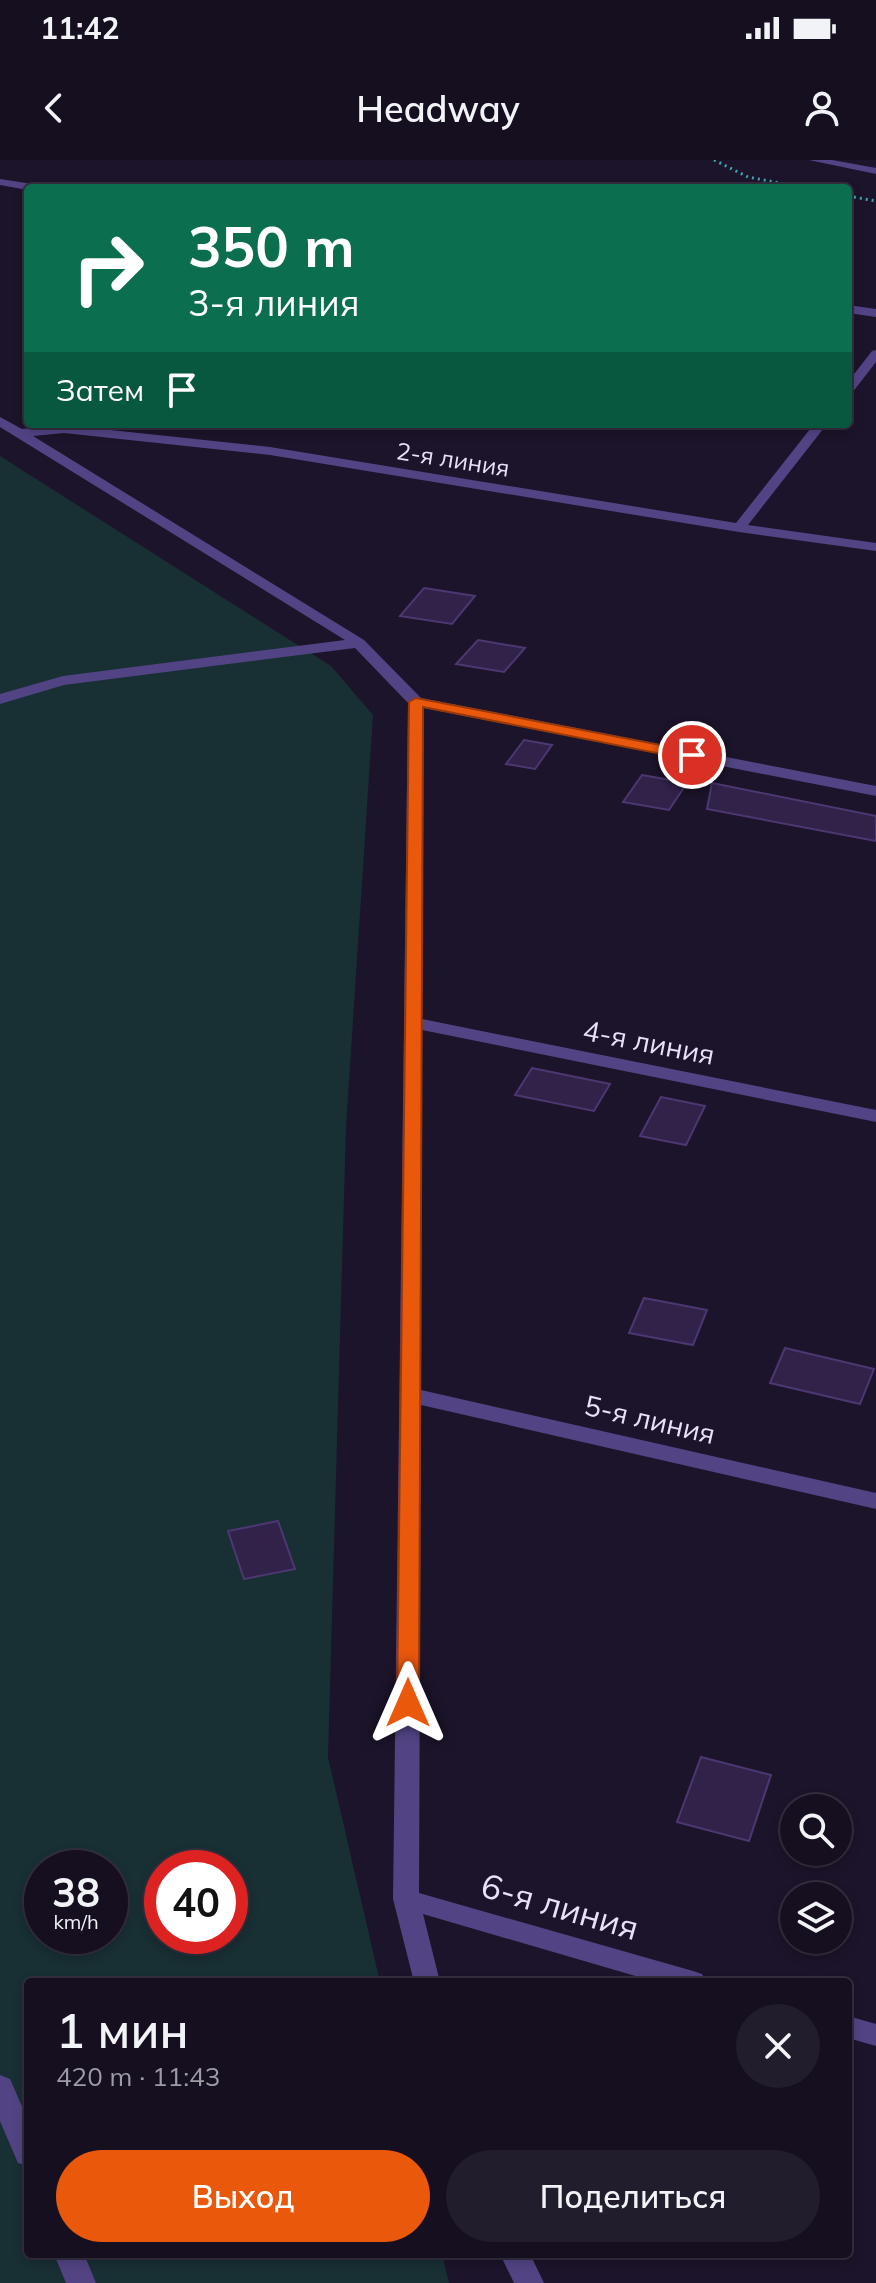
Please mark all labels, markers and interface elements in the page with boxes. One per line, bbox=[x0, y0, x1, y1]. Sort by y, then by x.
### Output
text: 11:42 bbox=[40, 9, 119, 47]
icon: back bbox=[32, 86, 76, 130]
text: Headway bbox=[356, 86, 520, 131]
icon: person bbox=[800, 86, 844, 130]
text: 350 m bbox=[188, 211, 355, 281]
icon: right bbox=[56, 216, 160, 320]
text: 3-я линия bbox=[188, 280, 359, 325]
icon: arrive bbox=[160, 368, 204, 412]
text: Затем bbox=[56, 371, 144, 409]
street label: 2-я линия bbox=[394, 435, 512, 483]
pin bbox=[658, 721, 726, 789]
icon: arrive bbox=[670, 733, 714, 777]
street label: 4-я линия bbox=[580, 1012, 718, 1072]
street label: 5-я линия bbox=[581, 1387, 719, 1451]
position arrow bbox=[366, 1661, 450, 1745]
map controls bbox=[780, 1794, 852, 1954]
button: search bbox=[780, 1794, 852, 1866]
speed limit sign: 40 bbox=[144, 1850, 248, 1954]
street label: 6-я линия bbox=[476, 1863, 644, 1949]
text: 38 bbox=[52, 1867, 100, 1917]
button: layers bbox=[780, 1882, 852, 1954]
text: km/h bbox=[53, 1909, 99, 1934]
text: 1 мин bbox=[56, 2000, 189, 2060]
button: close bbox=[736, 2004, 820, 2088]
text: 420 m · 11:43 bbox=[56, 2060, 220, 2093]
button: Выход bbox=[56, 2150, 430, 2242]
button: Поделиться bbox=[446, 2150, 820, 2242]

